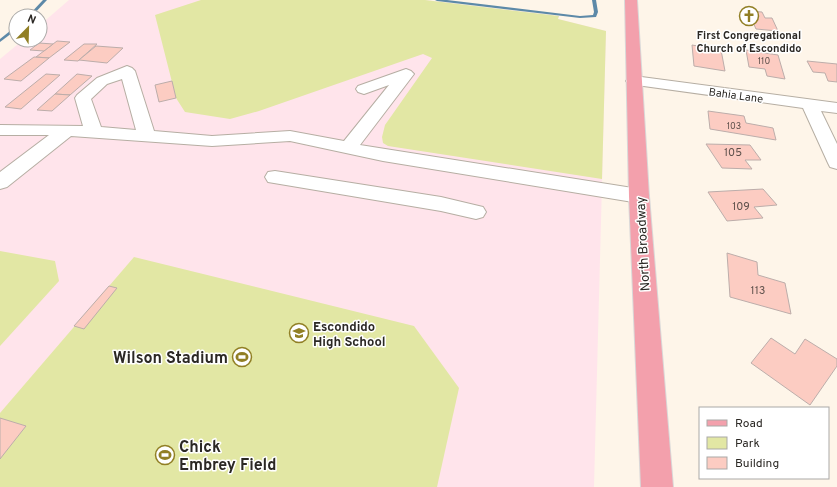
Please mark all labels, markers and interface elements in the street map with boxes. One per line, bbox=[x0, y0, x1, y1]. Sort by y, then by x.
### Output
church icon: First Congregational Church of Escondido bbox=[738, 5, 760, 27]
north arrow bbox=[8, 8, 48, 48]
text: N bbox=[25, 12, 38, 28]
place label: First Congregational Church of Escondido bbox=[696, 29, 802, 56]
house number: 110 bbox=[758, 56, 770, 67]
street label: Bahia Lane bbox=[708, 85, 764, 107]
house number: 103 bbox=[727, 121, 741, 132]
house number: 105 bbox=[724, 146, 742, 160]
street label: North Broadway bbox=[634, 196, 654, 292]
house number: 109 bbox=[732, 200, 750, 214]
house number: 113 bbox=[751, 284, 765, 298]
place label: Escondido High School bbox=[313, 320, 386, 351]
school or university icon: Escondido High School bbox=[288, 322, 310, 344]
sports icon: Wilson Stadium bbox=[231, 346, 253, 368]
place label: Wilson Stadium bbox=[113, 349, 228, 369]
legend bbox=[699, 407, 829, 479]
text: Road bbox=[735, 416, 763, 432]
text: Park bbox=[735, 436, 760, 452]
place label: Chick Embrey Field bbox=[179, 438, 276, 476]
sports icon: Chick Embrey Field bbox=[154, 444, 176, 466]
text: Building bbox=[735, 456, 779, 472]

